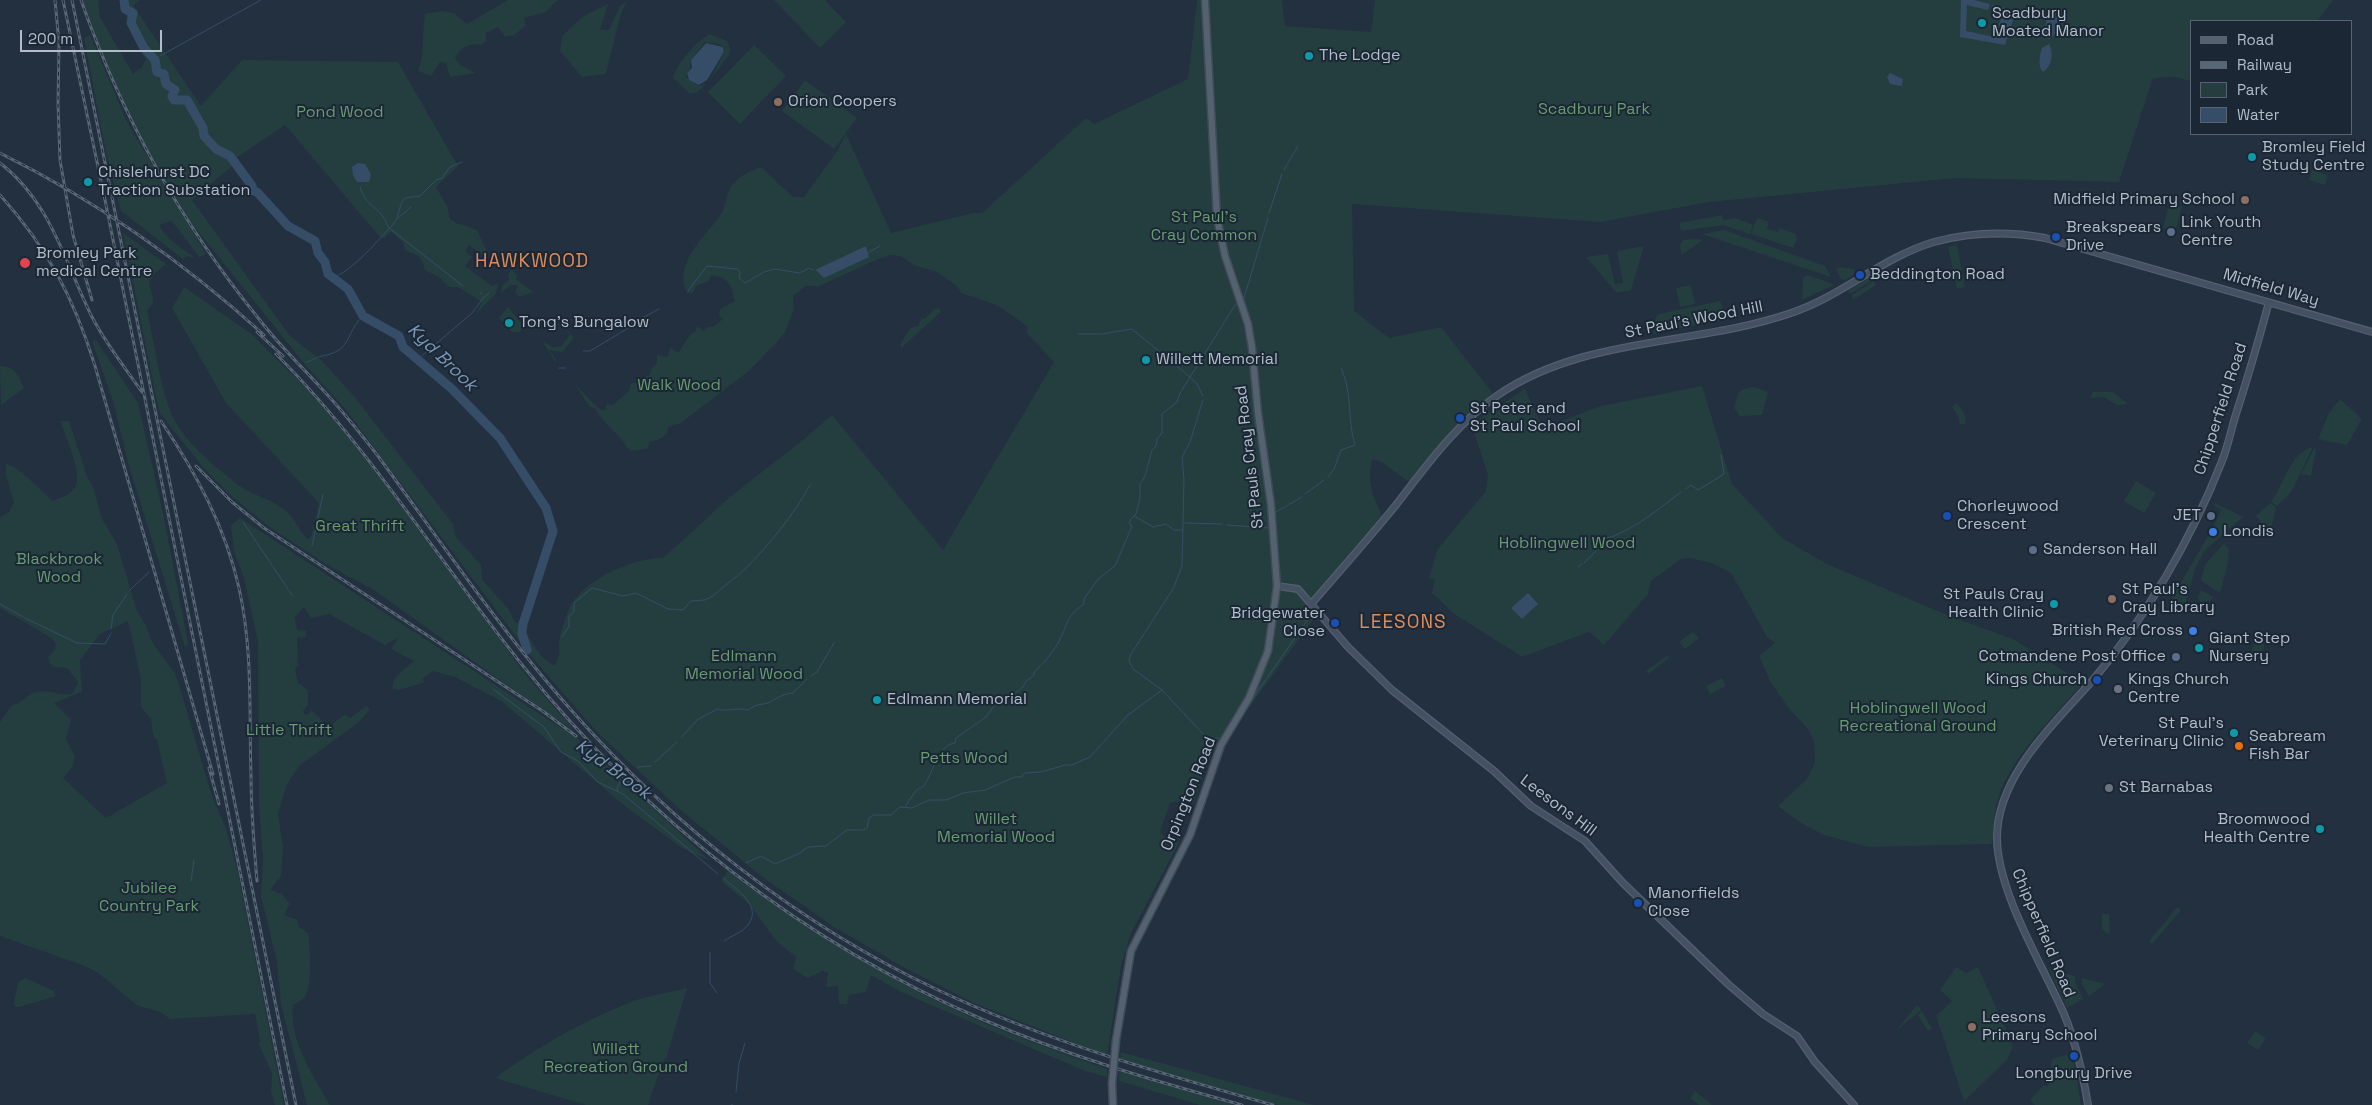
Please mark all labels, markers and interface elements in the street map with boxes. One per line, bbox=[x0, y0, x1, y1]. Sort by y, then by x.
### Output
place label: Scadbury Moated Manor bbox=[1992, 4, 2104, 42]
marker: Scadbury Moated Manor bbox=[1976, 17, 1988, 29]
scale bar bbox=[22, 20, 165, 52]
legend bbox=[2190, 20, 2352, 135]
text: 200 m bbox=[28, 29, 73, 48]
text: Road bbox=[2237, 30, 2274, 49]
place label: The Lodge bbox=[1319, 46, 1400, 66]
marker: The Lodge bbox=[1303, 50, 1315, 62]
text: Railway bbox=[2237, 55, 2292, 74]
text: Park bbox=[2237, 80, 2268, 99]
place label: Orion Coopers bbox=[788, 92, 897, 112]
marker: Orion Coopers bbox=[772, 96, 784, 108]
park label: Scadbury Park bbox=[1538, 100, 1650, 120]
park label: Pond Wood bbox=[296, 103, 384, 123]
text: Water bbox=[2237, 105, 2279, 124]
place label: Bromley Field Study Centre bbox=[2262, 138, 2366, 176]
marker: Bromley Field Study Centre bbox=[2246, 151, 2258, 163]
place label: Chislehurst DC Traction Substation bbox=[98, 163, 250, 201]
marker: Chislehurst DC Traction Substation bbox=[82, 176, 94, 188]
place label: Midfield Primary School bbox=[2053, 190, 2235, 210]
marker: Midfield Primary School bbox=[2239, 194, 2251, 206]
park label: St Paul's Cray Common bbox=[1151, 208, 1257, 246]
place label: Link Youth Centre bbox=[2181, 213, 2261, 251]
place label: Breakspears Drive bbox=[2066, 218, 2161, 256]
marker: Link Youth Centre bbox=[2165, 226, 2177, 238]
marker: Breakspears Drive bbox=[2050, 231, 2062, 243]
place label: Bromley Park medical Centre bbox=[36, 244, 152, 282]
district label: HAWKWOOD bbox=[474, 251, 590, 273]
marker: Bromley Park medical Centre bbox=[18, 256, 32, 270]
place label: Beddington Road bbox=[1870, 265, 2005, 285]
street label: Midfield Way bbox=[2221, 265, 2321, 311]
marker: Beddington Road bbox=[1854, 269, 1866, 281]
street label: St Paul's Wood Hill bbox=[1623, 297, 1765, 343]
place label: Tong's Bungalow bbox=[519, 313, 649, 333]
marker: Tong's Bungalow bbox=[503, 317, 515, 329]
water label: Kyd Brook bbox=[403, 320, 481, 396]
street label: Chipperfield Road bbox=[2191, 341, 2251, 477]
place label: Willett Memorial bbox=[1156, 350, 1278, 370]
marker: Willett Memorial bbox=[1140, 354, 1152, 366]
park label: Walk Wood bbox=[637, 376, 721, 396]
street label: St Pauls Cray Road bbox=[1232, 384, 1268, 530]
place label: St Peter and St Paul School bbox=[1470, 399, 1580, 437]
marker: St Peter and St Paul School bbox=[1454, 412, 1466, 424]
place label: Chorleywood Crescent bbox=[1957, 497, 2059, 535]
place label: JET bbox=[2173, 506, 2201, 526]
marker: Chorleywood Crescent bbox=[1941, 510, 1953, 522]
marker: JET bbox=[2205, 510, 2217, 522]
park label: Great Thrift bbox=[315, 517, 405, 537]
place label: Londis bbox=[2223, 522, 2274, 542]
marker: Londis bbox=[2207, 526, 2219, 538]
park label: Hoblingwell Wood bbox=[1499, 534, 1635, 554]
place label: Sanderson Hall bbox=[2043, 540, 2157, 560]
marker: Sanderson Hall bbox=[2027, 544, 2039, 556]
park label: Blackbrook Wood bbox=[16, 550, 102, 588]
place label: St Paul's Cray Library bbox=[2122, 580, 2215, 618]
place label: St Pauls Cray Health Clinic bbox=[1943, 585, 2044, 623]
marker: St Paul's Cray Library bbox=[2106, 593, 2118, 605]
marker: St Pauls Cray Health Clinic bbox=[2048, 598, 2060, 610]
place label: Bridgewater Close bbox=[1231, 604, 1325, 642]
district label: LEESONS bbox=[1358, 612, 1448, 634]
marker: Bridgewater Close bbox=[1329, 617, 1341, 629]
place label: British Red Cross bbox=[2052, 621, 2183, 641]
marker: British Red Cross bbox=[2187, 625, 2199, 637]
place label: Giant Step Nursery bbox=[2209, 629, 2290, 667]
marker: Giant Step Nursery bbox=[2193, 642, 2205, 654]
park label: Edlmann Memorial Wood bbox=[685, 647, 803, 685]
place label: Cotmandene Post Office bbox=[1978, 647, 2166, 667]
marker: Cotmandene Post Office bbox=[2170, 651, 2182, 663]
place label: Kings Church bbox=[1986, 670, 2087, 690]
place label: Kings Church Centre bbox=[2128, 670, 2229, 708]
marker: Kings Church bbox=[2091, 674, 2103, 686]
marker: Kings Church Centre bbox=[2112, 683, 2124, 695]
place label: Edlmann Memorial bbox=[887, 690, 1027, 710]
marker: Edlmann Memorial bbox=[871, 694, 883, 706]
park label: Hoblingwell Wood Recreational Ground bbox=[1839, 699, 1997, 737]
place label: St Paul’s Veterinary Clinic bbox=[2099, 714, 2224, 752]
park label: Little Thrift bbox=[246, 721, 332, 741]
marker: St Paul’s Veterinary Clinic bbox=[2228, 727, 2240, 739]
place label: Seabream Fish Bar bbox=[2249, 727, 2326, 765]
street label: Orpington Road bbox=[1157, 734, 1221, 854]
water label: Kyd Brook bbox=[571, 735, 655, 805]
marker: Seabream Fish Bar bbox=[2233, 740, 2245, 752]
park label: Petts Wood bbox=[920, 749, 1008, 769]
street label: Leesons Hill bbox=[1516, 771, 1600, 841]
place label: St Barnabas bbox=[2119, 778, 2213, 798]
marker: St Barnabas bbox=[2103, 782, 2115, 794]
park label: Willet Memorial Wood bbox=[937, 810, 1055, 848]
place label: Broomwood Health Centre bbox=[2204, 810, 2310, 848]
marker: Broomwood Health Centre bbox=[2314, 823, 2326, 835]
street label: Chipperfield Road bbox=[2007, 866, 2079, 1000]
park label: Jubilee Country Park bbox=[99, 879, 199, 917]
place label: Manorfields Close bbox=[1648, 884, 1740, 922]
marker: Manorfields Close bbox=[1632, 897, 1644, 909]
place label: Leesons Primary School bbox=[1982, 1008, 2097, 1046]
marker: Leesons Primary School bbox=[1966, 1021, 1978, 1033]
park label: Willett Recreation Ground bbox=[544, 1040, 688, 1078]
marker: Longbury Drive bbox=[2068, 1050, 2080, 1062]
place label: Longbury Drive bbox=[2015, 1064, 2133, 1084]

